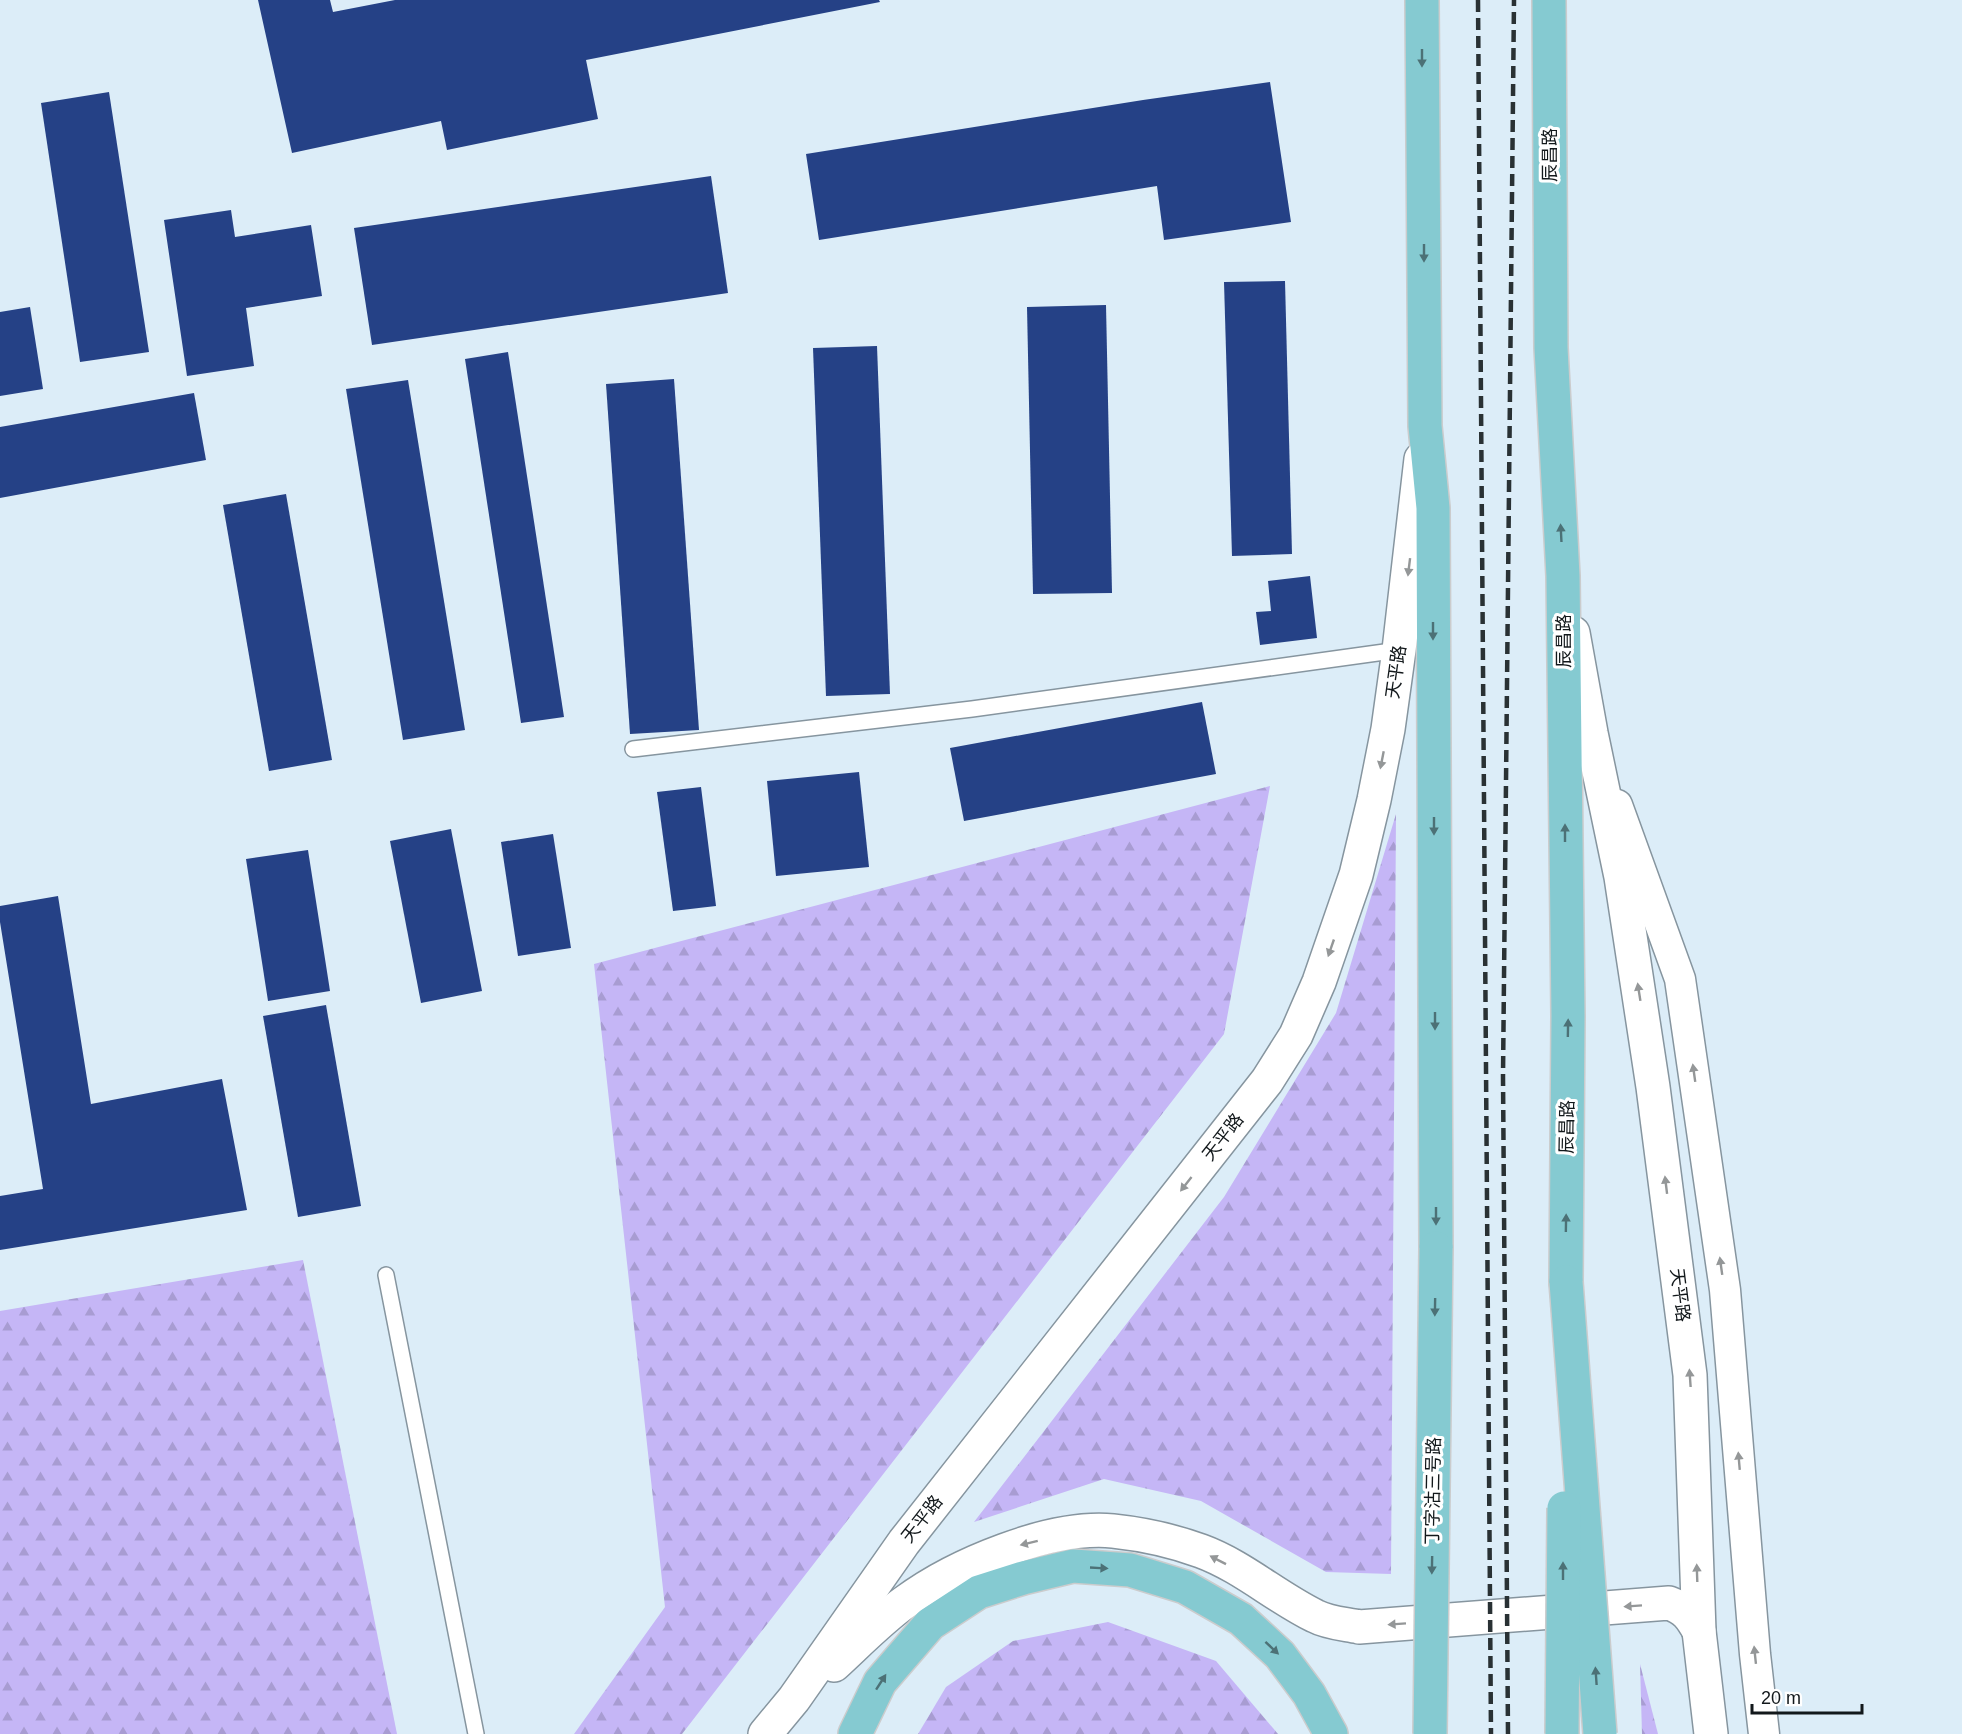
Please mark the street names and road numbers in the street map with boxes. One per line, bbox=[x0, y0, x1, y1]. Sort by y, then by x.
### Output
street label: 辰昌路 bbox=[1540, 128, 1560, 182]
street label: 辰昌路 bbox=[1554, 614, 1574, 668]
street label: 天平路 bbox=[1382, 644, 1410, 700]
street label: 辰昌路 bbox=[1557, 1100, 1577, 1154]
street label: 天平路 bbox=[1198, 1110, 1248, 1164]
street label: 天平路 bbox=[1667, 1267, 1693, 1323]
street label: 丁字沽三号路 bbox=[1422, 1437, 1444, 1545]
street label: 天平路 bbox=[897, 1492, 947, 1546]

